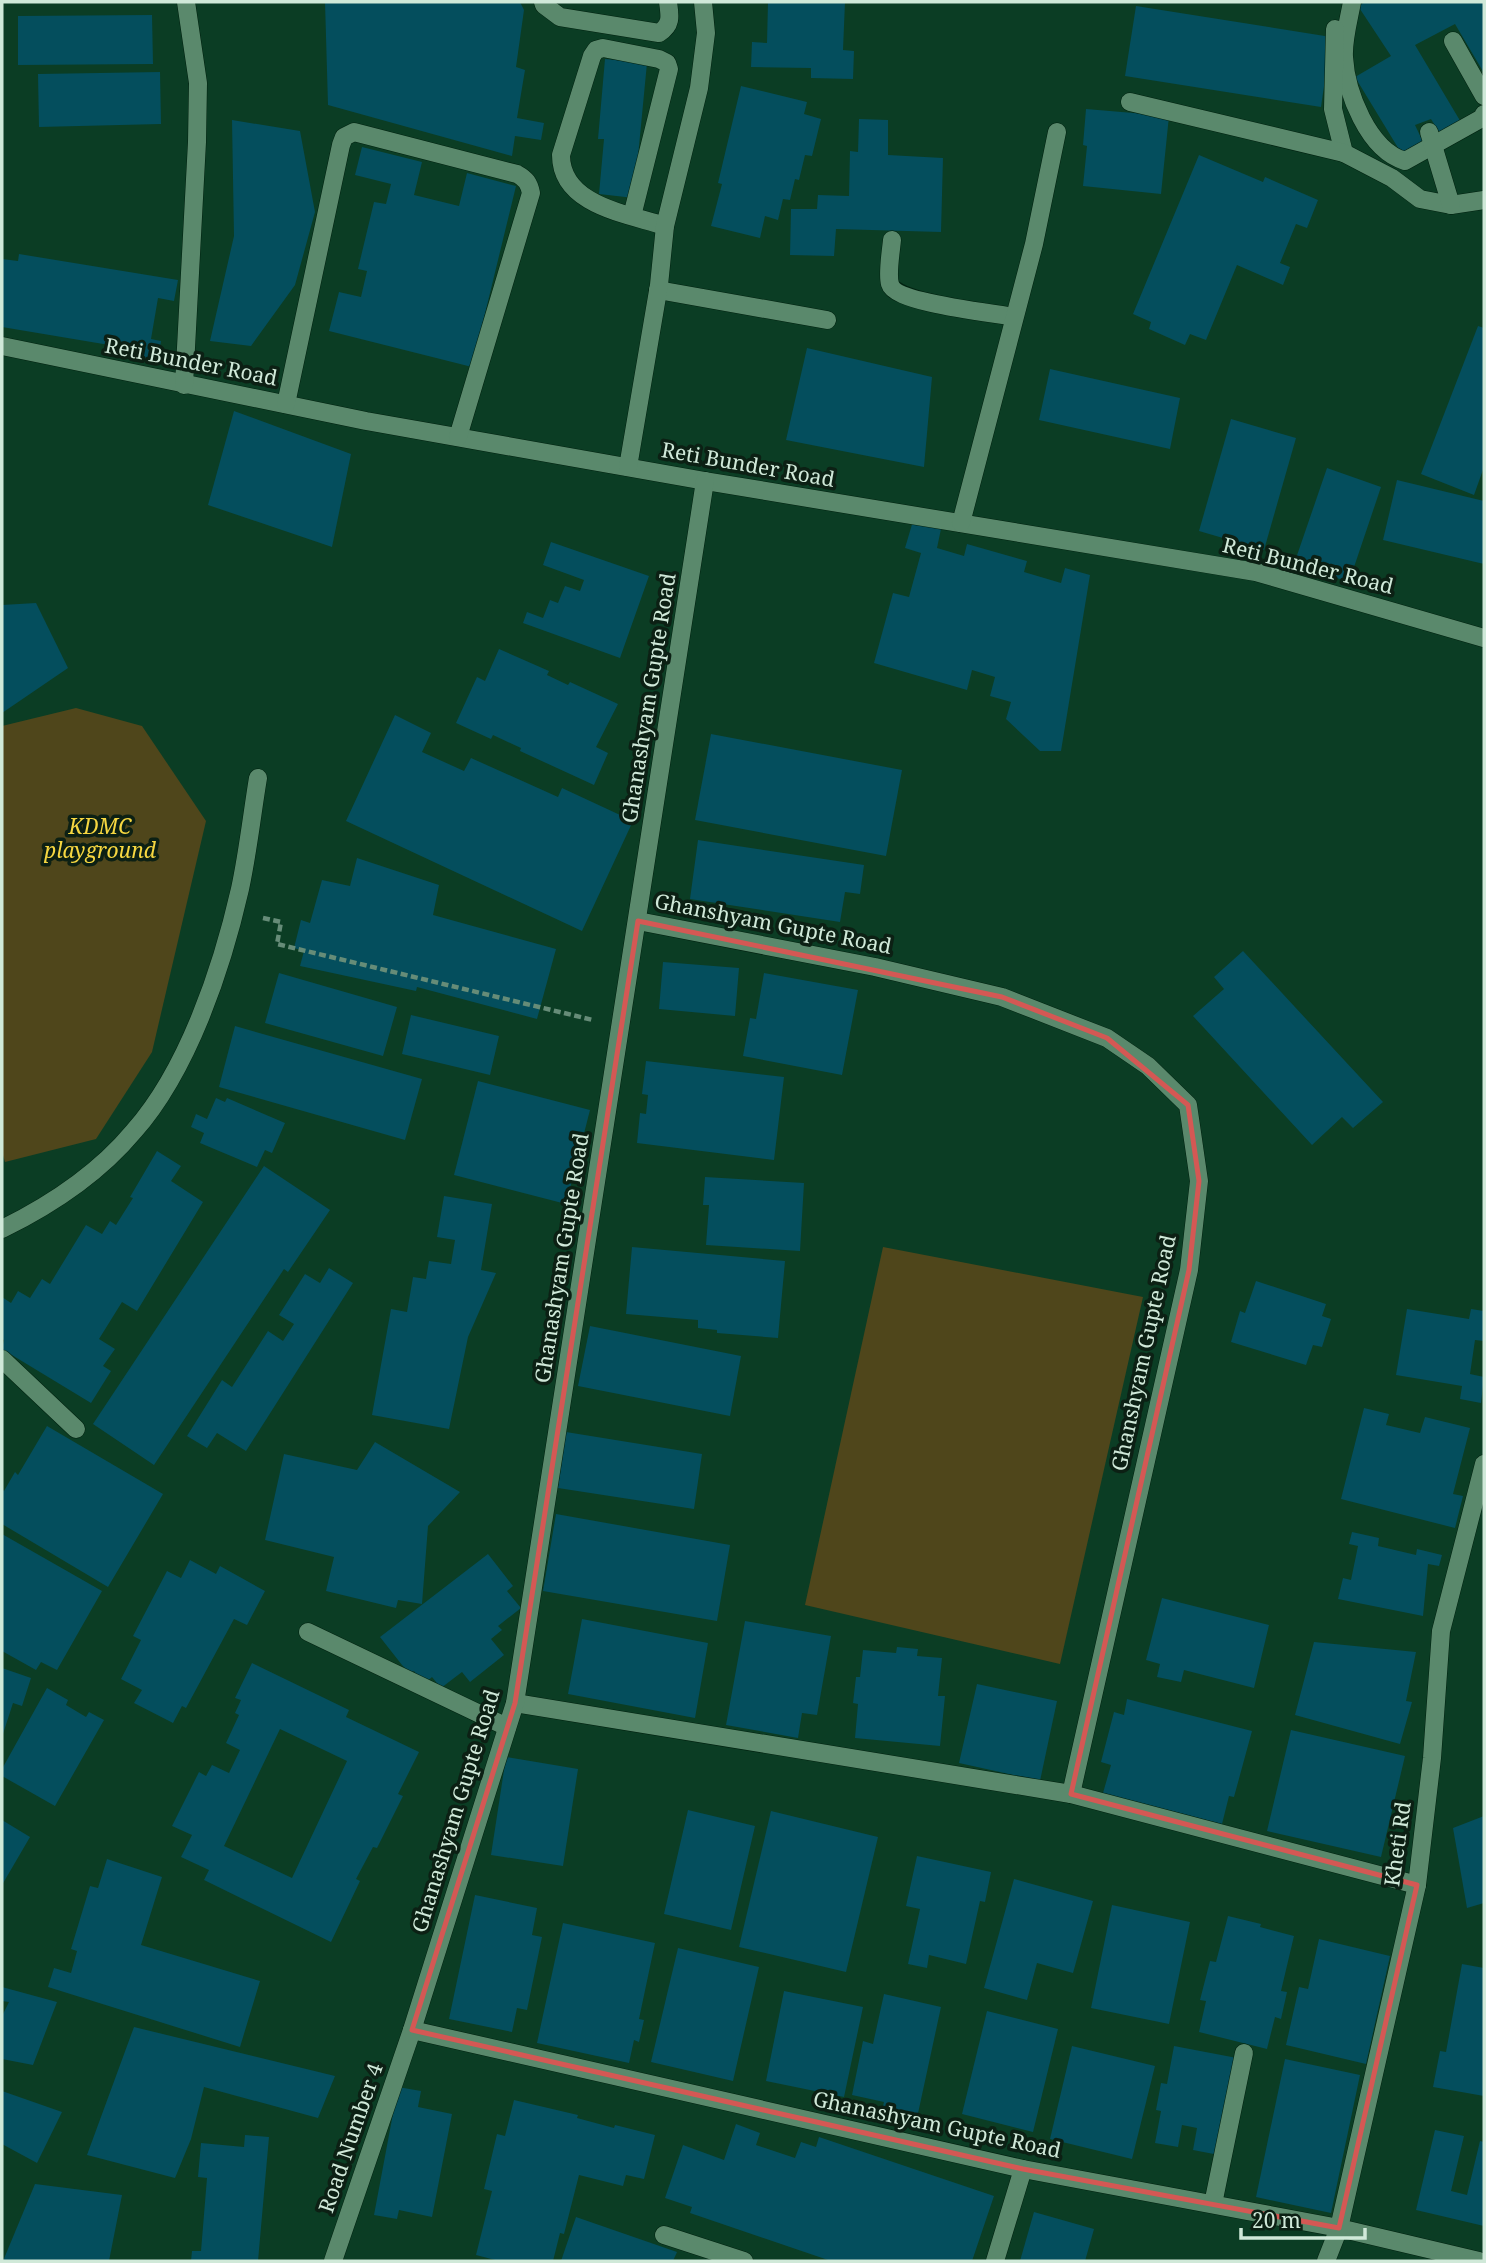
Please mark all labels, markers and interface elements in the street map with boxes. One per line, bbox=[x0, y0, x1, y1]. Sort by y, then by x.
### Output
street label: Reti Bunder Road bbox=[102, 331, 280, 392]
street label: Reti Bunder Road bbox=[659, 435, 837, 493]
street label: Reti Bunder Road bbox=[1220, 530, 1397, 600]
street label: Ghanashyam Gupte Road bbox=[614, 571, 682, 825]
park label: KDMC playground bbox=[43, 812, 157, 864]
street label: Ghanshyam Gupte Road bbox=[652, 886, 894, 960]
street label: Ghanashyam Gupte Road bbox=[527, 1131, 595, 1385]
street label: Ghanshyam Gupte Road bbox=[1104, 1232, 1182, 1474]
street label: Ghanashyam Gupte Road bbox=[405, 1686, 505, 1936]
street label: Kheti Rd bbox=[1377, 1799, 1417, 1888]
street label: Road Number 4 bbox=[311, 2059, 389, 2216]
street label: Ghanashyam Gupte Road bbox=[811, 2084, 1064, 2164]
scale bar bbox=[1241, 2196, 1365, 2240]
text: 20 m bbox=[1252, 2206, 1301, 2234]

